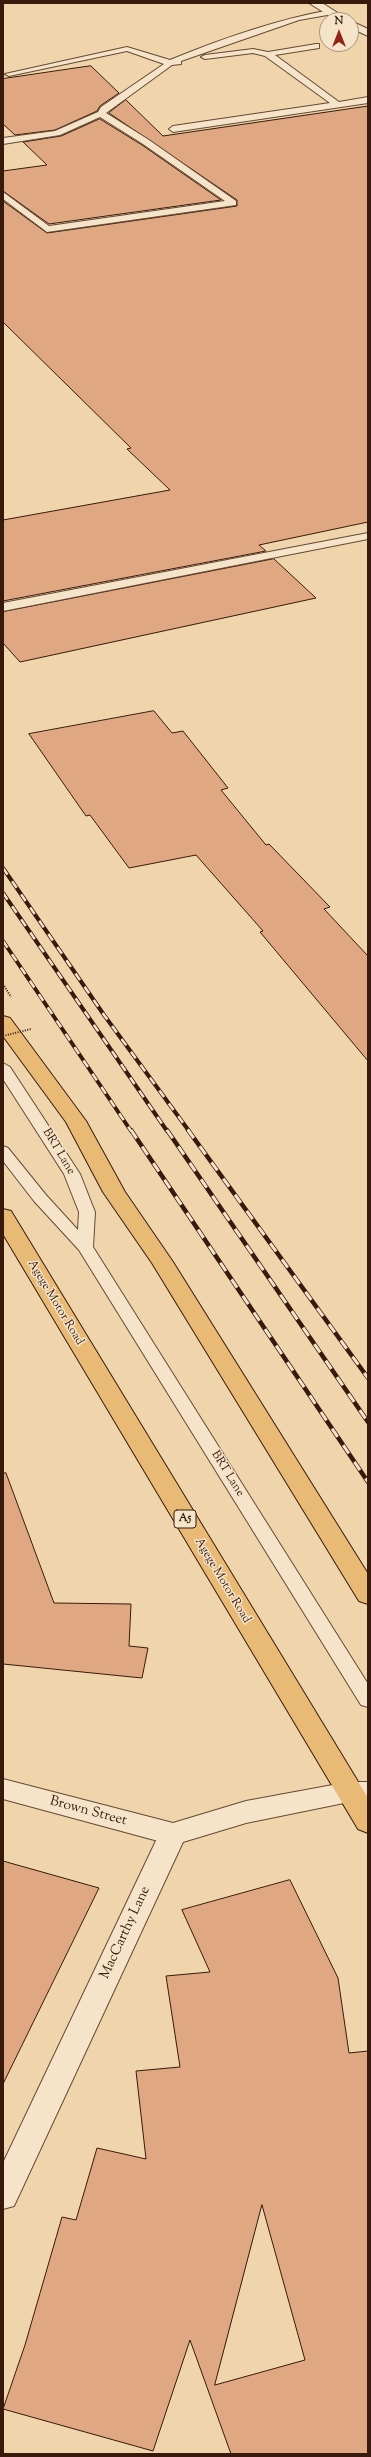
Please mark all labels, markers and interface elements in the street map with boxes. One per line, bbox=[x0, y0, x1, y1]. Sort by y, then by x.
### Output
north arrow bbox=[319, 12, 359, 52]
text: N bbox=[335, 13, 343, 29]
street label: BRT Lane bbox=[39, 1126, 77, 1178]
street label: Agege Motor Road bbox=[24, 1258, 86, 1348]
street label: BRT Lane bbox=[207, 1448, 247, 1500]
road number: A5 bbox=[174, 1510, 196, 1528]
street label: Agege Motor Road bbox=[191, 1536, 253, 1626]
street label: Brown Street bbox=[48, 1794, 128, 1830]
street label: MacCarthy Lane bbox=[97, 1884, 155, 1982]

